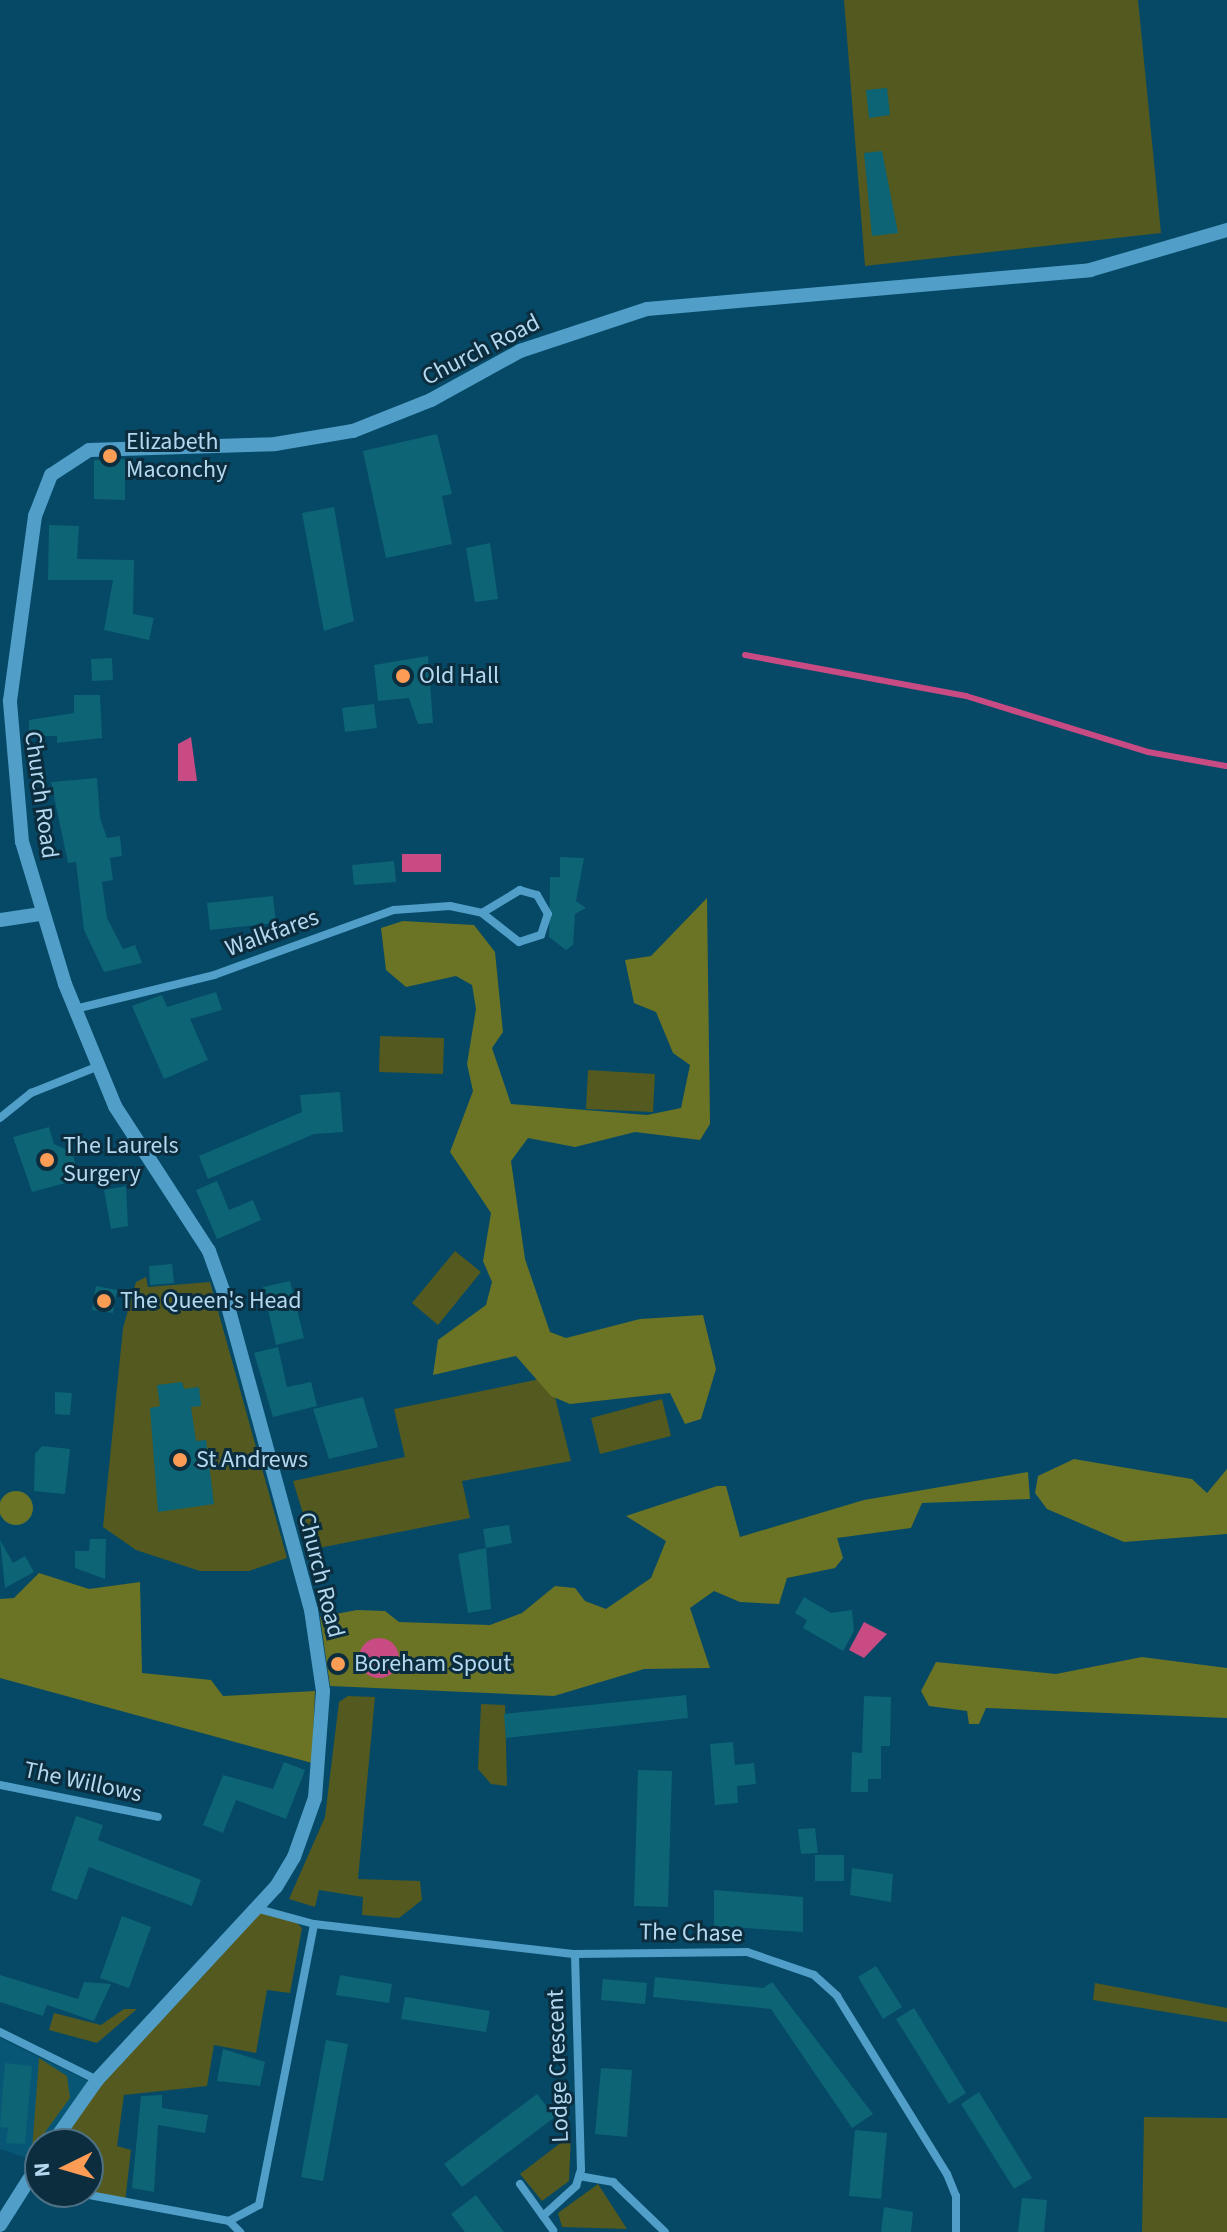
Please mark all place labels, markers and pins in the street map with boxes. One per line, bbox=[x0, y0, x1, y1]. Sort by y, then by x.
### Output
place label: Elizabeth Maconchy bbox=[126, 428, 227, 484]
marker: Elizabeth Maconchy bbox=[101, 447, 119, 465]
place label: Old Hall bbox=[419, 662, 499, 690]
marker: Old Hall bbox=[394, 667, 412, 685]
place label: The Laurels Surgery bbox=[63, 1132, 179, 1188]
marker: The Laurels Surgery bbox=[38, 1151, 56, 1169]
place label: The Queen's Head bbox=[120, 1287, 302, 1315]
marker: The Queen's Head bbox=[95, 1292, 113, 1310]
place label: St Andrews bbox=[196, 1446, 308, 1474]
marker: St Andrews bbox=[171, 1451, 189, 1469]
place label: Boreham Spout bbox=[354, 1650, 511, 1678]
marker: Boreham Spout bbox=[329, 1655, 347, 1673]

